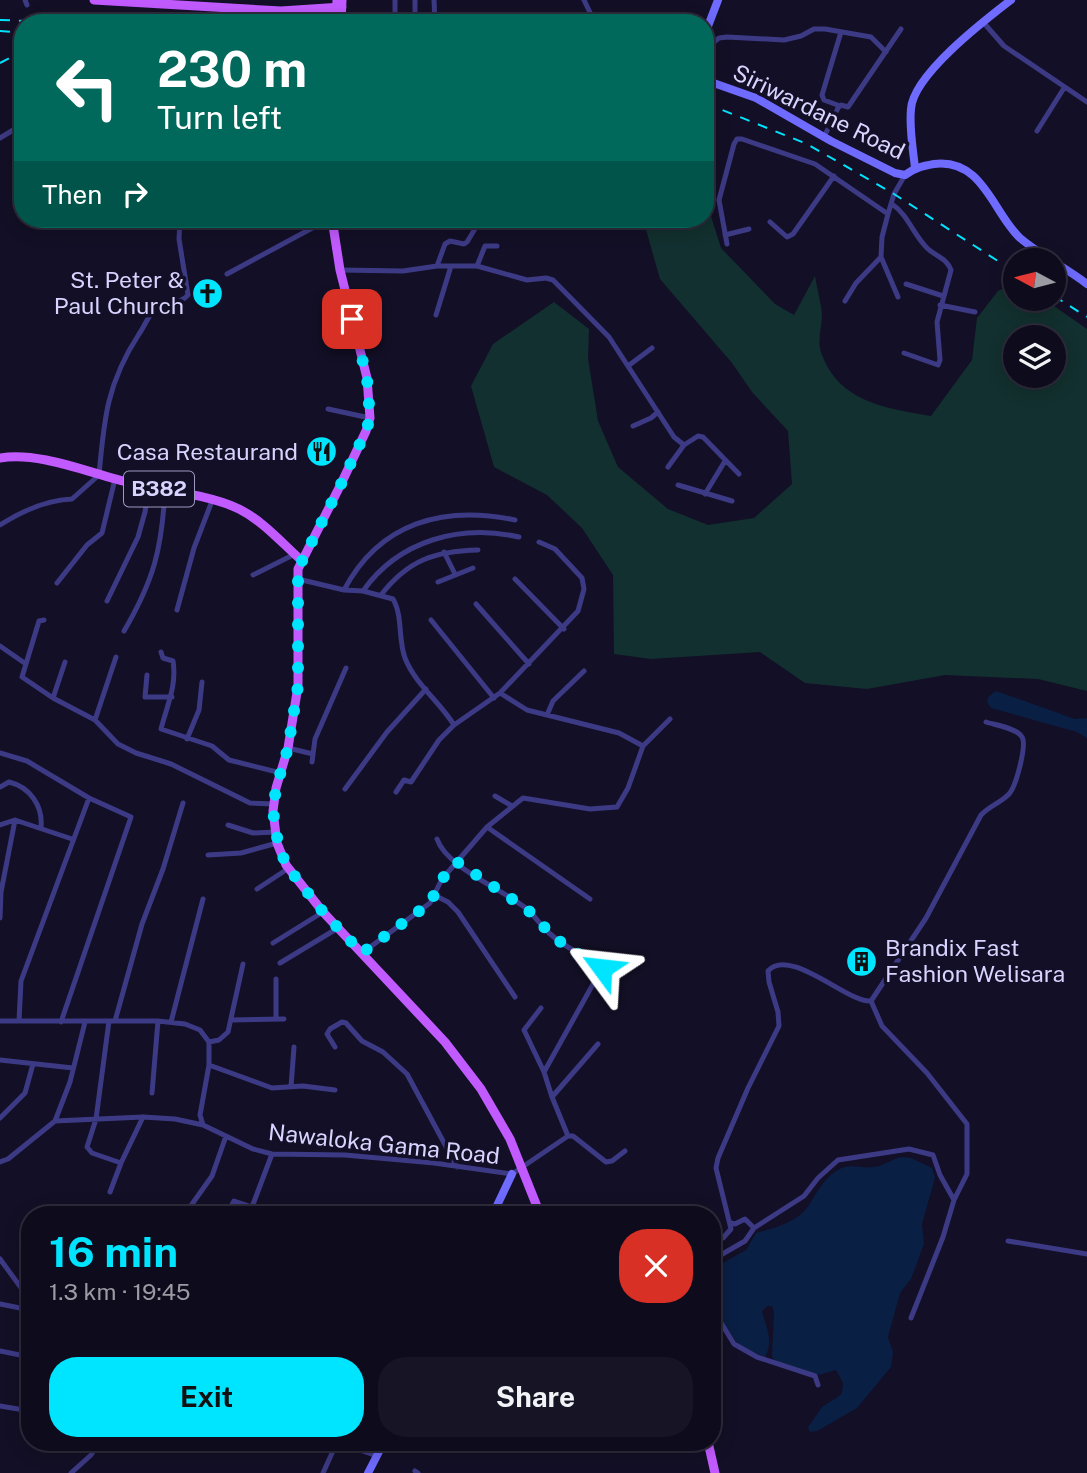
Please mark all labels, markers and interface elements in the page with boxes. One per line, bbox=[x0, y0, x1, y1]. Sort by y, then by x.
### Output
text: 230 m bbox=[157, 40, 307, 98]
icon: left bbox=[42, 42, 133, 133]
street label: Siriwardane Road bbox=[729, 58, 910, 165]
text: Turn left bbox=[157, 99, 282, 136]
icon: right bbox=[116, 175, 154, 213]
text: Then bbox=[42, 179, 102, 210]
north arrow bbox=[1003, 248, 1066, 312]
map controls bbox=[1003, 248, 1066, 388]
place label: St. Peter & Paul Church bbox=[54, 266, 184, 319]
church icon: St. Peter & Paul Church bbox=[190, 276, 224, 310]
pin bbox=[322, 289, 382, 349]
icon: arrive bbox=[333, 300, 371, 338]
button: layers bbox=[1003, 325, 1066, 388]
restaurant icon: Casa Restaurand bbox=[304, 435, 338, 469]
place label: Casa Restaurand bbox=[117, 438, 298, 465]
road number: B382 bbox=[124, 472, 194, 506]
position arrow bbox=[565, 931, 639, 1005]
place label: Brandix Fast Fashion Welisara bbox=[885, 934, 1065, 987]
building icon: Brandix Fast Fashion Welisara bbox=[845, 944, 879, 978]
street label: Nawaloka Gama Road bbox=[267, 1118, 501, 1169]
text: 16 min bbox=[49, 1227, 178, 1276]
button: close bbox=[619, 1229, 693, 1303]
text: 1.3 km · 19:45 bbox=[49, 1278, 190, 1305]
button: Exit bbox=[49, 1357, 364, 1437]
button: Share bbox=[378, 1357, 693, 1437]

